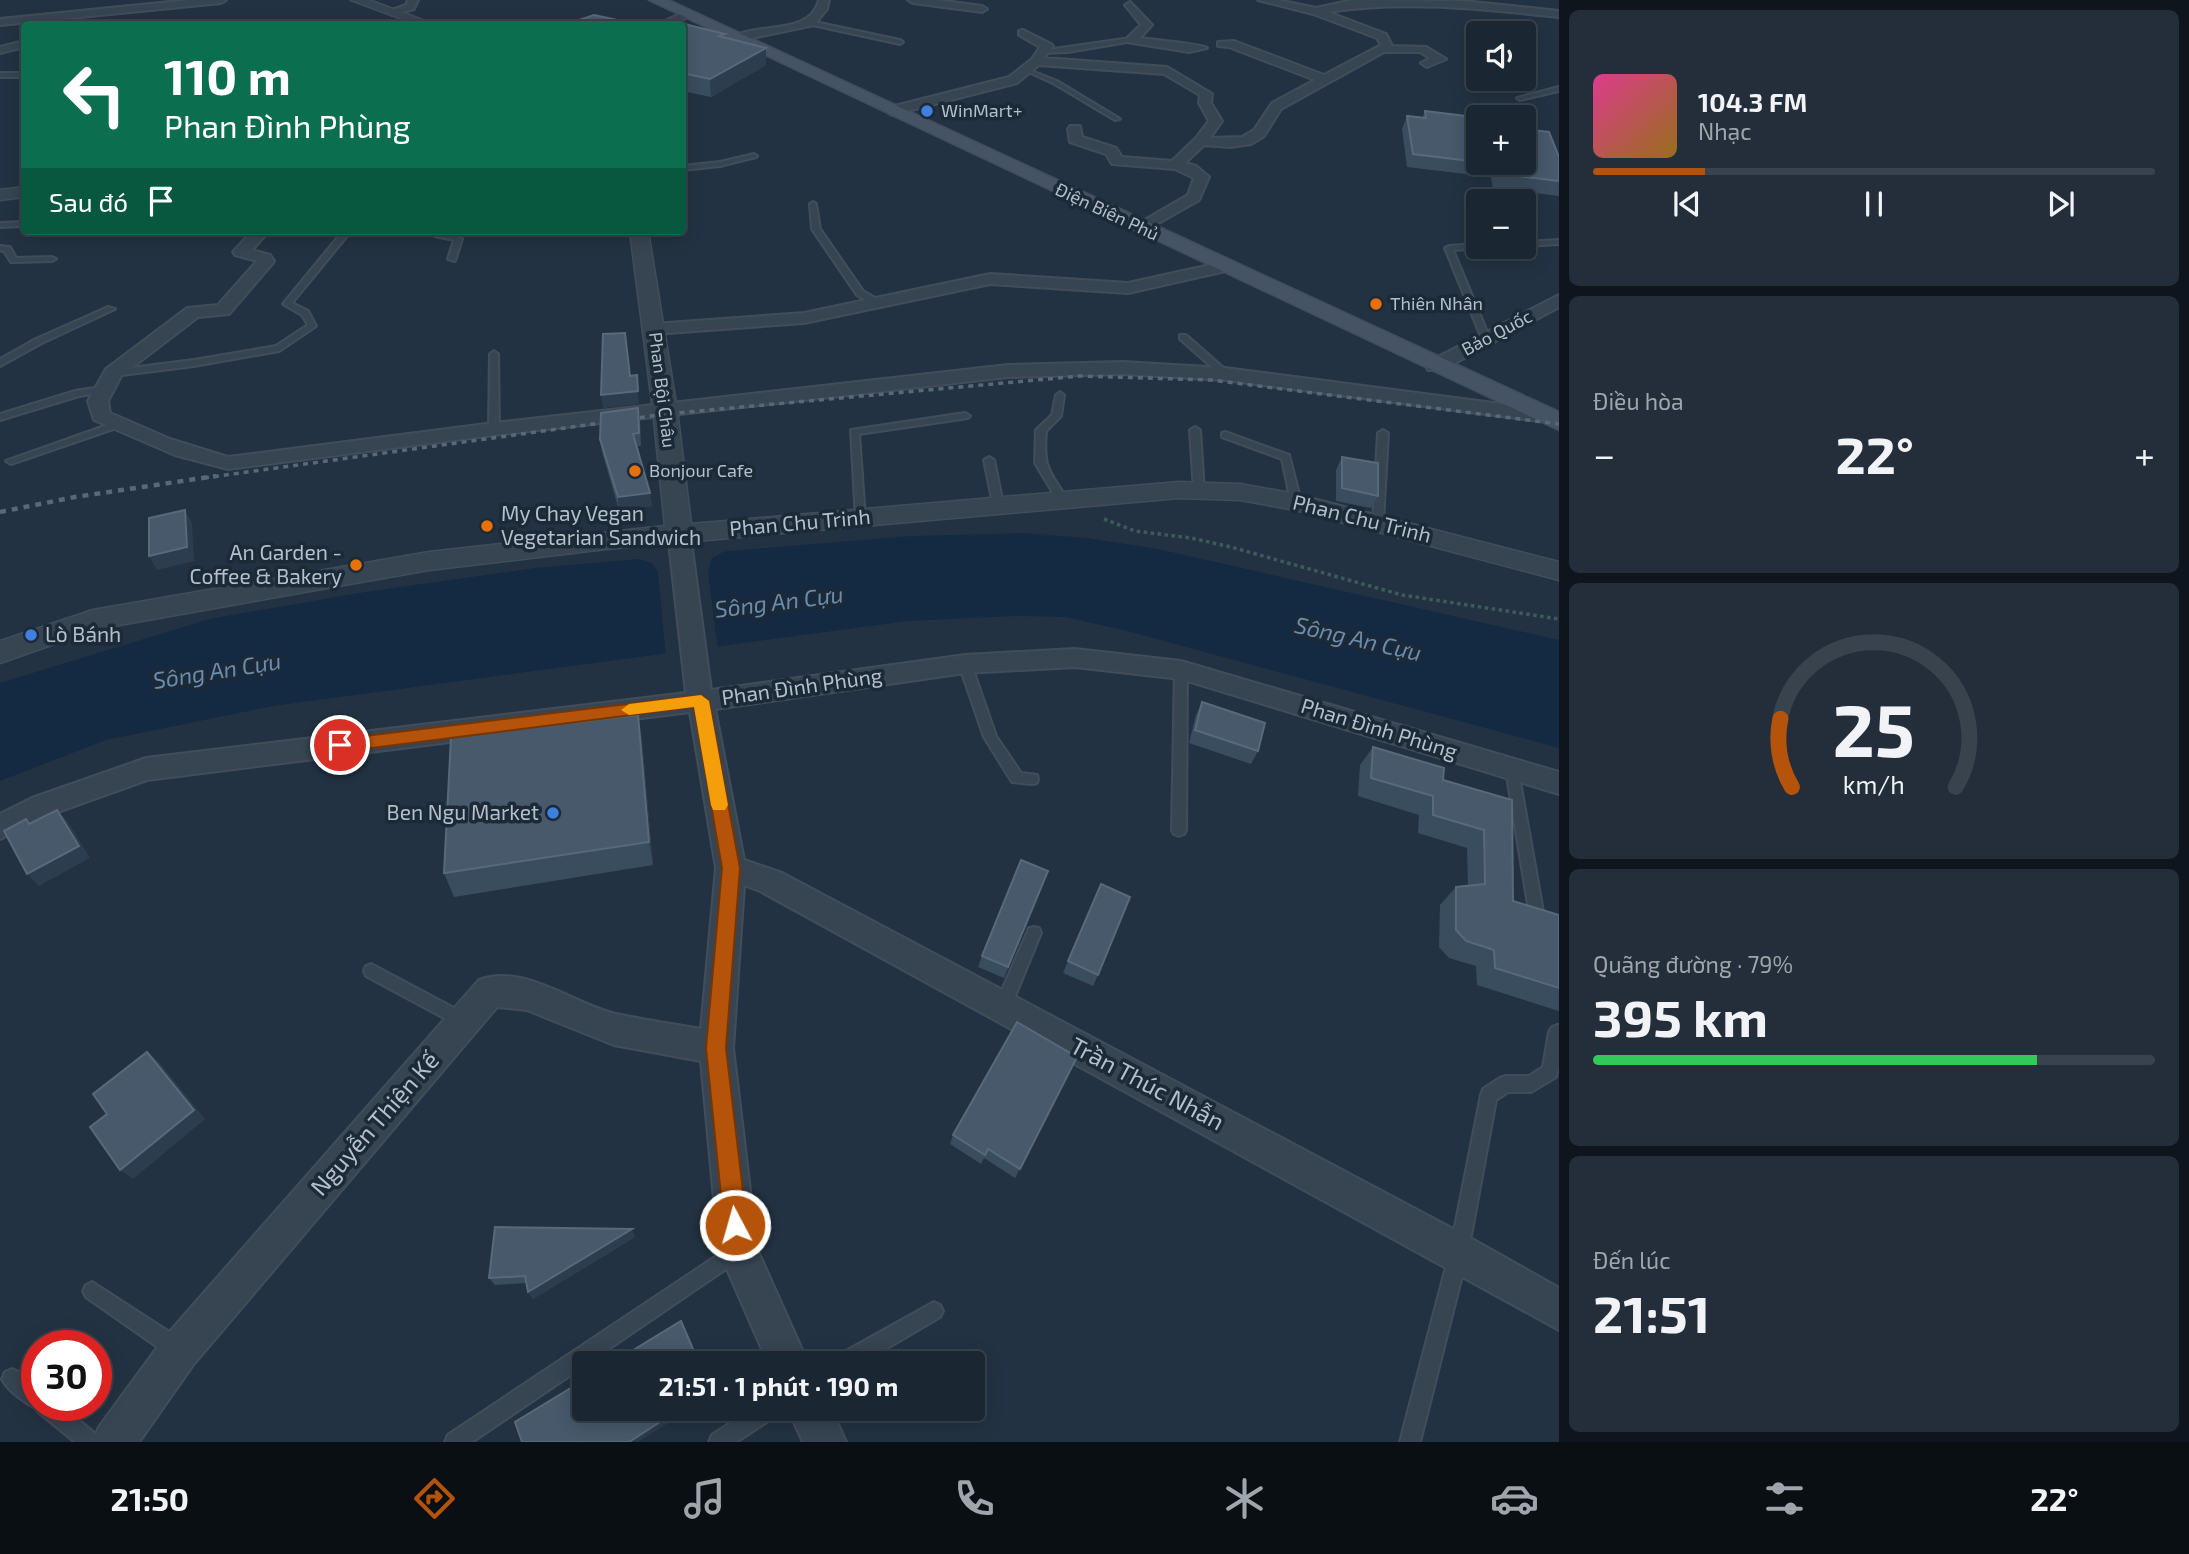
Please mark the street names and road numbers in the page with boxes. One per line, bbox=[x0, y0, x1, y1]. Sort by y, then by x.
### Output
street label: Điện Biên Phủ bbox=[1052, 178, 1163, 245]
street label: Bảo Quốc bbox=[1458, 304, 1536, 360]
street label: Phan Bội Châu bbox=[645, 331, 681, 449]
street label: Phan Chu Trinh bbox=[1291, 488, 1434, 547]
street label: Phan Chu Trinh bbox=[728, 503, 872, 540]
street label: Phan Đình Phùng bbox=[720, 662, 884, 709]
street label: Phan Đình Phùng bbox=[1298, 692, 1461, 763]
street label: Trần Thúc Nhẫn bbox=[1066, 1030, 1230, 1135]
street label: Nguyễn Thiện Kế bbox=[304, 1045, 444, 1201]

